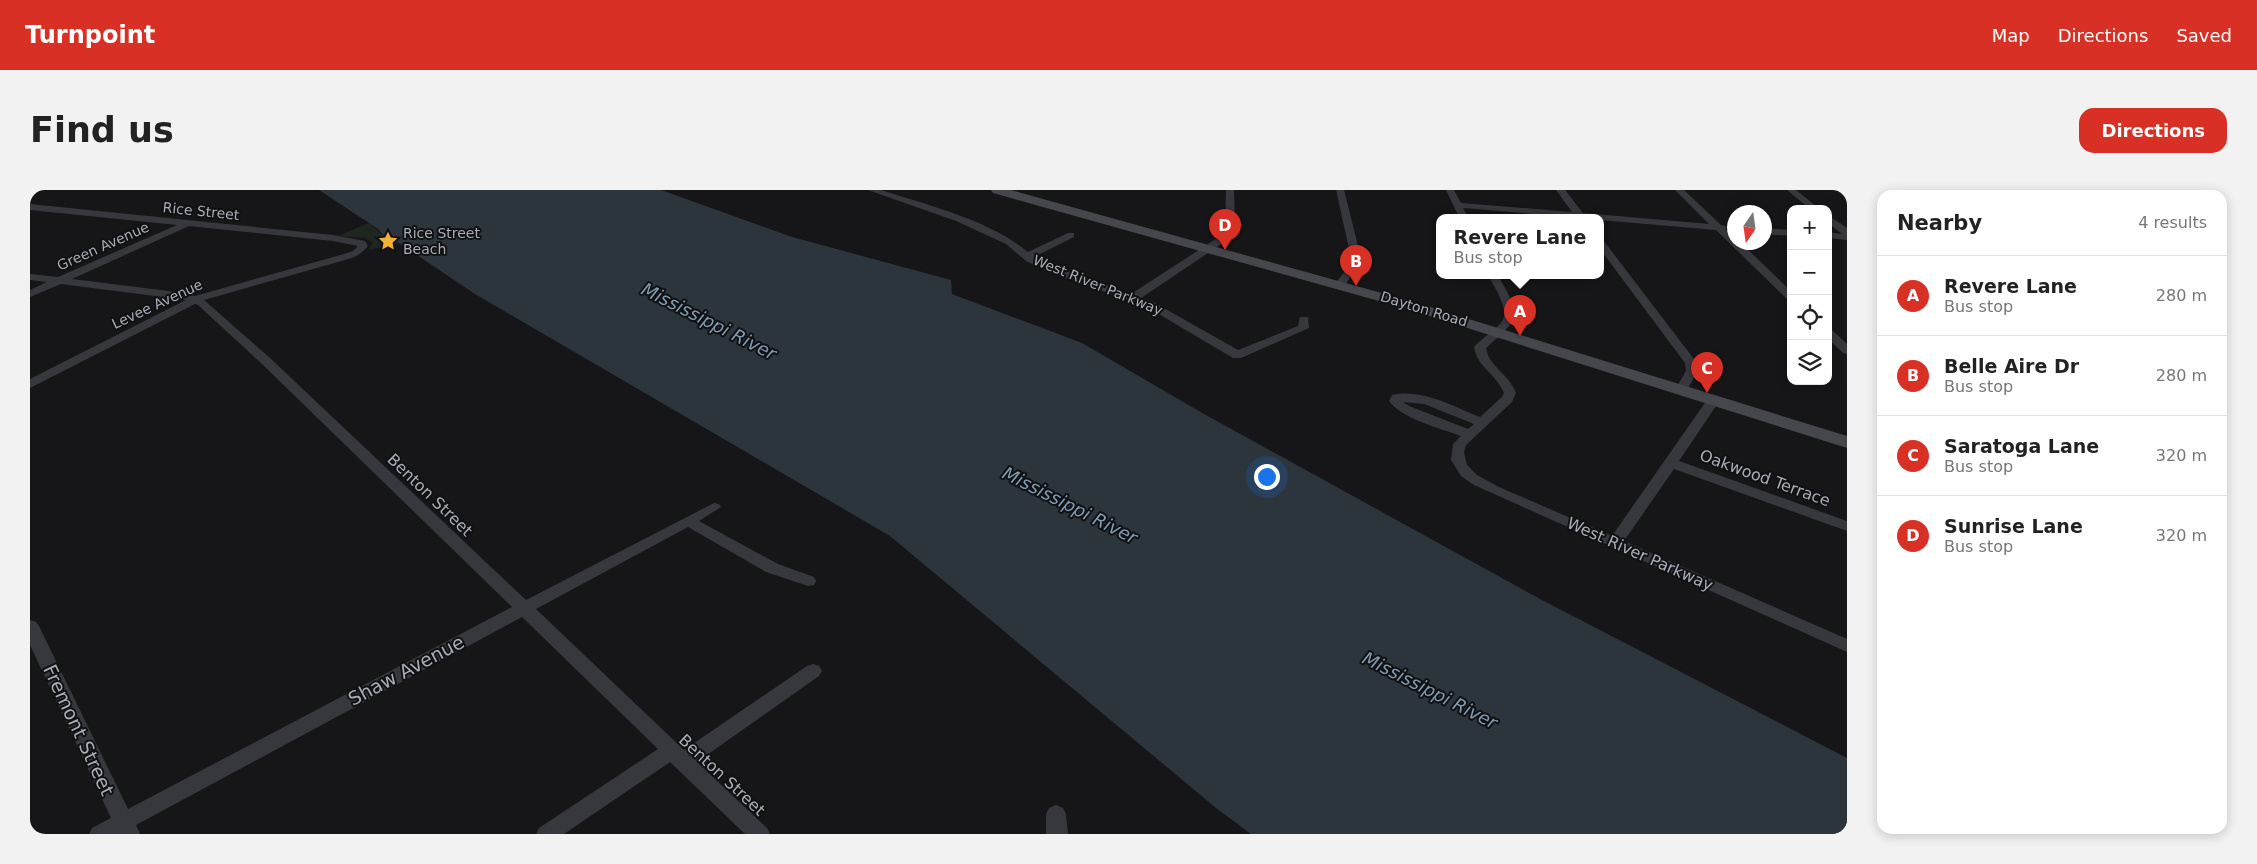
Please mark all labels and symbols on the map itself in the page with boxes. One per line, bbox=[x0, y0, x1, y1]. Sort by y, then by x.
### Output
street label: Rice Street bbox=[162, 199, 241, 223]
north arrow bbox=[1727, 205, 1772, 250]
pin: D bbox=[1209, 209, 1241, 250]
street label: Green Avenue bbox=[55, 219, 151, 273]
place label: Rice Street Beach bbox=[403, 225, 480, 257]
place icon: Rice Street Beach bbox=[377, 230, 399, 252]
pin: B bbox=[1340, 245, 1372, 286]
street label: West River Parkway bbox=[1031, 252, 1165, 318]
street label: Levee Avenue bbox=[109, 276, 205, 332]
water label: Mississippi River bbox=[638, 278, 781, 365]
street label: Dayton Road bbox=[1379, 288, 1469, 330]
pin: A bbox=[1504, 295, 1536, 336]
pin: C bbox=[1691, 352, 1723, 393]
street label: Oakwood Terrace bbox=[1697, 446, 1833, 510]
street label: Benton Street bbox=[384, 450, 476, 540]
water label: Mississippi River bbox=[999, 462, 1142, 549]
your location bbox=[1254, 464, 1280, 490]
street label: West River Parkway bbox=[1564, 513, 1716, 595]
street label: Shaw Avenue bbox=[344, 630, 468, 710]
water label: Mississippi River bbox=[1359, 647, 1502, 734]
street label: Fremont Street bbox=[39, 661, 119, 799]
street label: Benton Street bbox=[675, 730, 769, 820]

